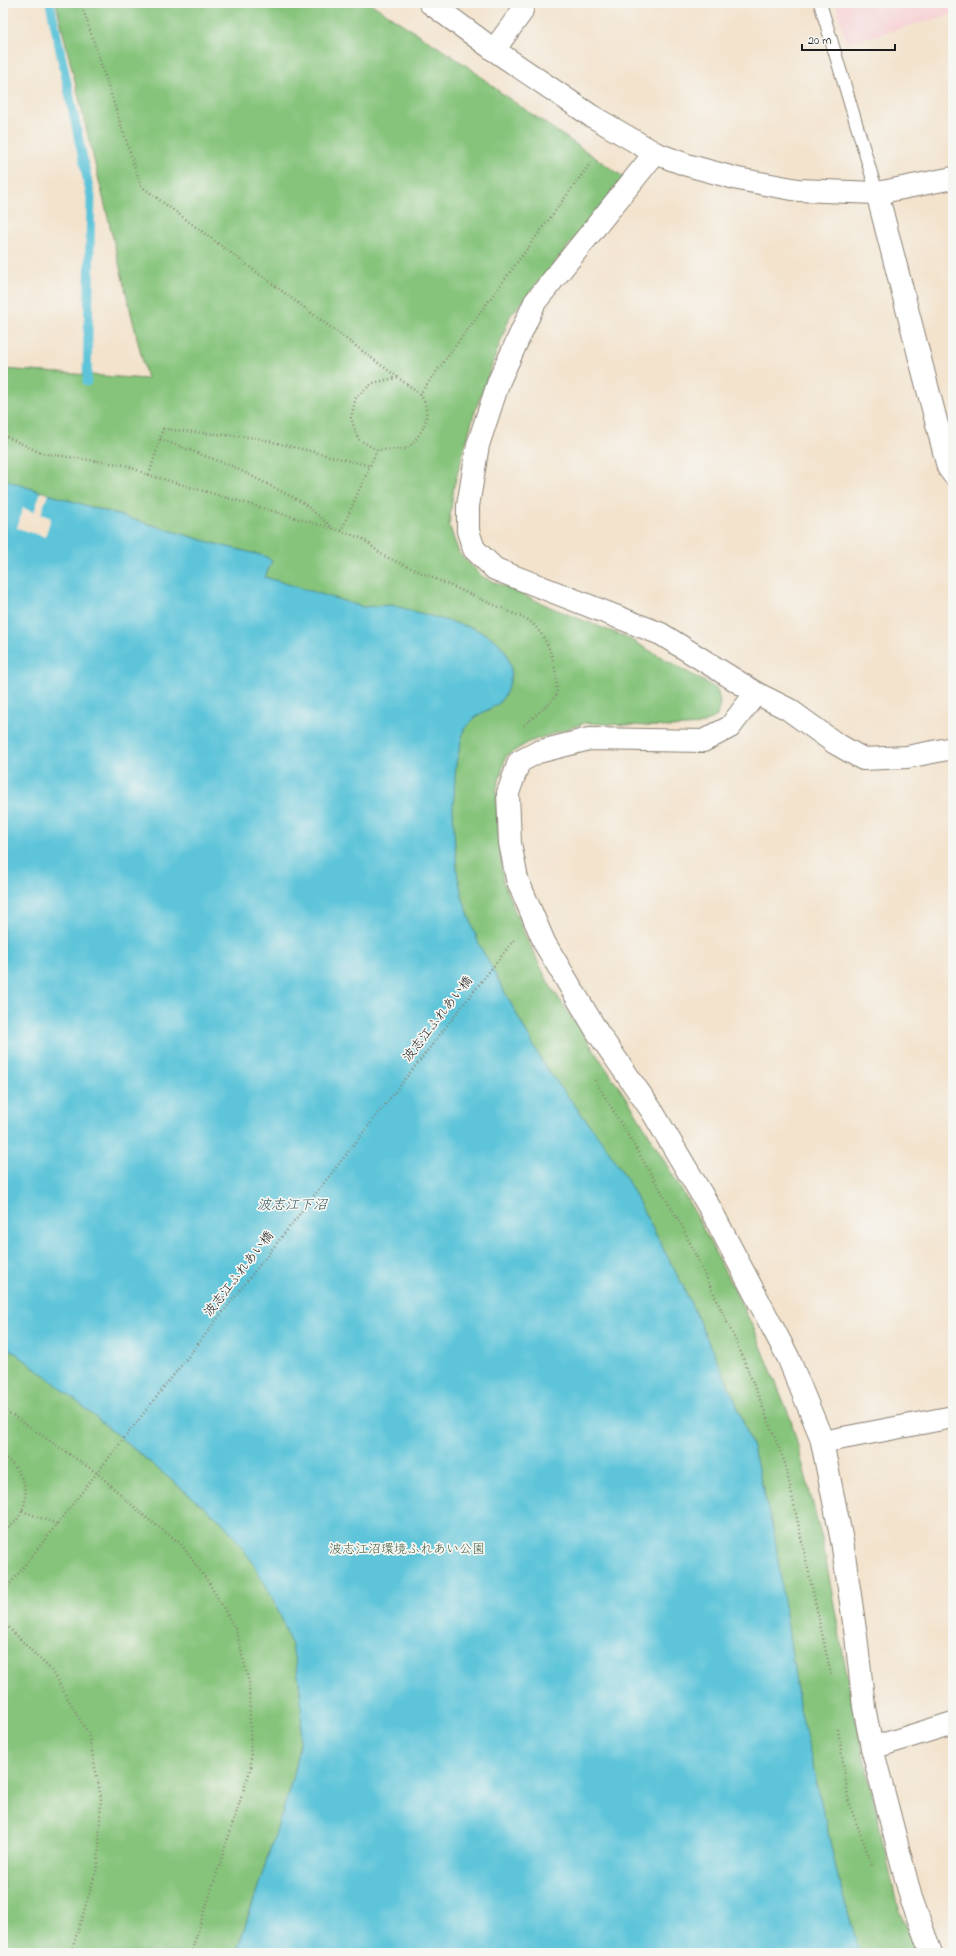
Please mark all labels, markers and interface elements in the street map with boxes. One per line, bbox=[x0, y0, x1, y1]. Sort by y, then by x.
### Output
scale bar bbox=[802, 26, 895, 52]
text: 20 m bbox=[808, 32, 831, 50]
street label: 波志江ふれあい橋 bbox=[398, 972, 478, 1066]
water label: 波志江下沼 bbox=[257, 1195, 328, 1216]
street label: 波志江ふれあい橋 bbox=[199, 1227, 279, 1321]
park label: 波志江沼環境ふれあい公園 bbox=[329, 1540, 485, 1559]

